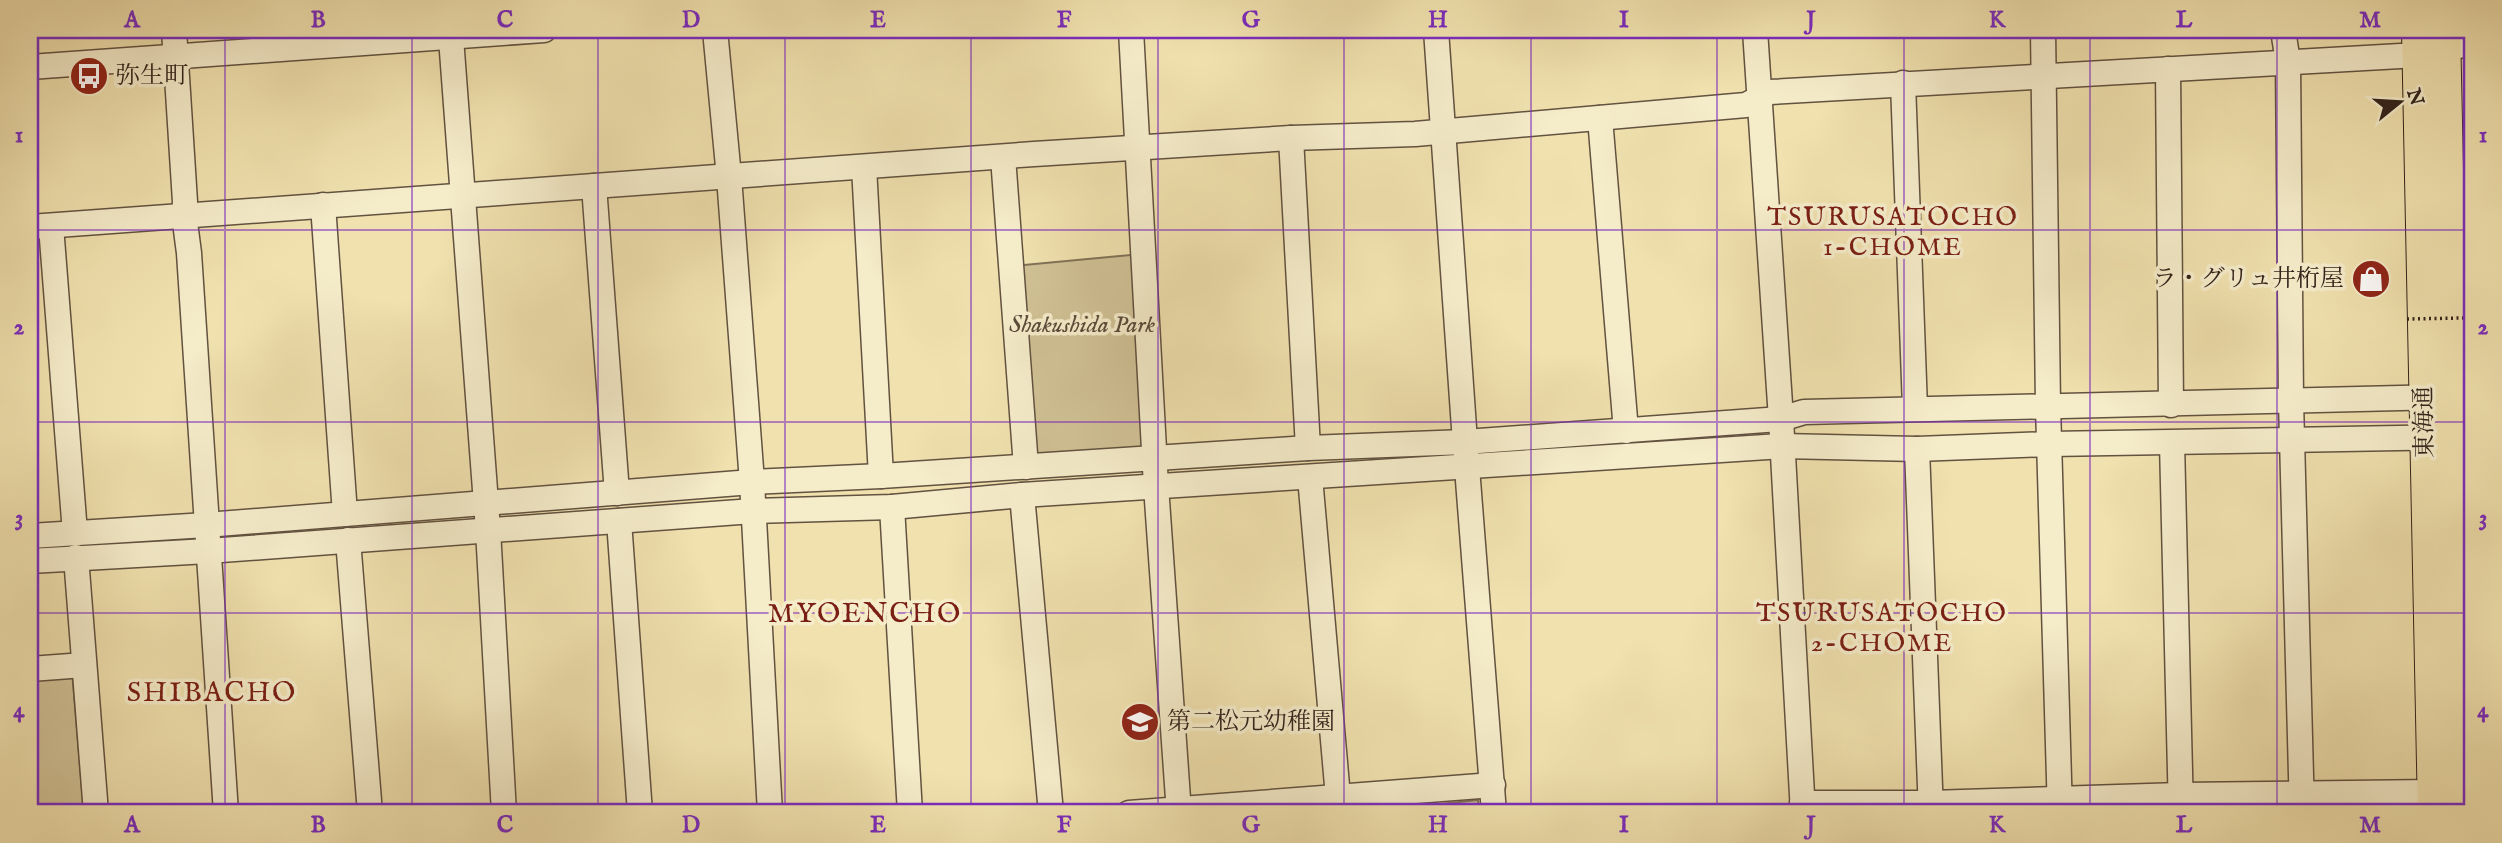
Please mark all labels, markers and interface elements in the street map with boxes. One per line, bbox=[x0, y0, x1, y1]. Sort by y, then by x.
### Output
text: A bbox=[123, 6, 141, 35]
text: B bbox=[310, 6, 326, 35]
text: C bbox=[497, 6, 514, 35]
text: D bbox=[682, 6, 700, 35]
text: E bbox=[870, 6, 886, 35]
text: F bbox=[1057, 6, 1072, 35]
text: G bbox=[1242, 6, 1261, 35]
text: H bbox=[1428, 6, 1448, 35]
text: I bbox=[1619, 6, 1629, 35]
text: J bbox=[1803, 6, 1816, 35]
text: K bbox=[1989, 6, 2007, 35]
text: L bbox=[2176, 6, 2193, 35]
text: M bbox=[2359, 6, 2381, 35]
bus stop icon: 弥生町 bbox=[68, 55, 110, 97]
place label: 弥生町 bbox=[116, 61, 188, 92]
north arrow bbox=[2366, 66, 2436, 136]
text: N bbox=[2400, 85, 2428, 109]
text: 1 bbox=[15, 121, 23, 150]
text: 1 bbox=[2479, 121, 2487, 150]
district label: TSURUSATOCHO 1-CHOME bbox=[1767, 201, 2019, 264]
shop icon: ラ・グリュ井桁屋 bbox=[2350, 258, 2392, 300]
place label: ラ・グリュ井桁屋 bbox=[2153, 264, 2344, 295]
park label: Shakushida Park bbox=[1009, 310, 1155, 341]
text: 2 bbox=[14, 313, 25, 342]
text: 2 bbox=[2478, 313, 2489, 342]
street label: 東海通 bbox=[2409, 386, 2441, 458]
text: 3 bbox=[15, 504, 23, 533]
text: 3 bbox=[2479, 504, 2487, 533]
district label: MYOENCHO bbox=[768, 597, 962, 632]
district label: TSURUSATOCHO 2-CHOME bbox=[1756, 597, 2008, 660]
district label: SHIBACHO bbox=[127, 676, 297, 711]
text: 4 bbox=[13, 696, 25, 725]
text: 4 bbox=[2477, 696, 2489, 725]
school or university icon: 第二松元幼稚園 bbox=[1119, 701, 1161, 743]
place label: 第二松元幼稚園 bbox=[1167, 707, 1335, 738]
text: A bbox=[123, 811, 141, 840]
text: B bbox=[310, 811, 326, 840]
text: C bbox=[497, 811, 514, 840]
text: D bbox=[682, 811, 700, 840]
text: E bbox=[870, 811, 886, 840]
text: F bbox=[1057, 811, 1072, 840]
text: G bbox=[1242, 811, 1261, 840]
text: H bbox=[1428, 811, 1448, 840]
text: I bbox=[1619, 811, 1629, 840]
text: J bbox=[1803, 811, 1816, 840]
text: K bbox=[1989, 811, 2007, 840]
text: L bbox=[2176, 811, 2193, 840]
text: M bbox=[2359, 811, 2381, 840]

